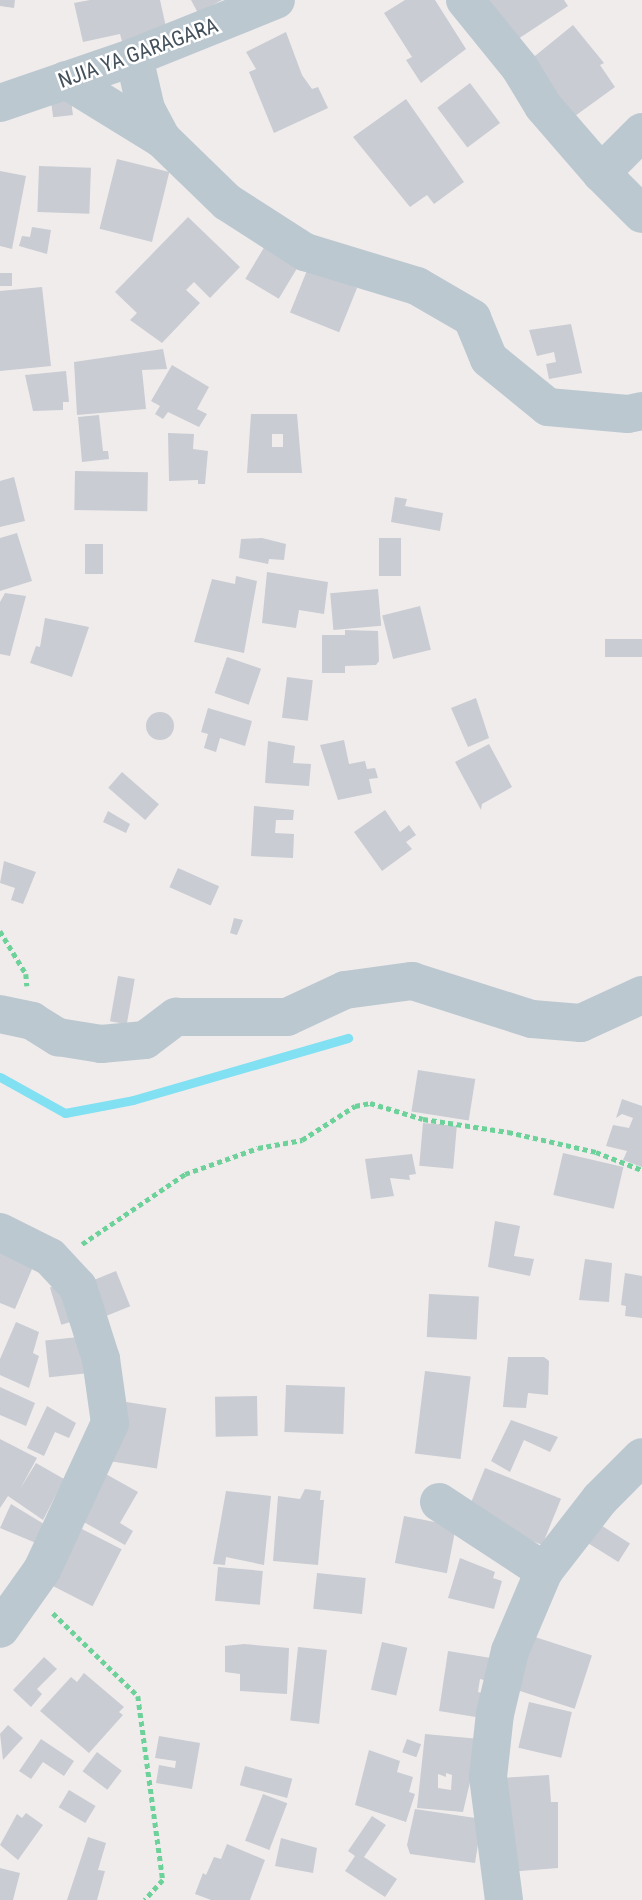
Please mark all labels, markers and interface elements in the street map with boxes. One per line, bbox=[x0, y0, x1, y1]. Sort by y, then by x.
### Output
street label: NJIA YA GARAGARA bbox=[55, 12, 221, 94]

